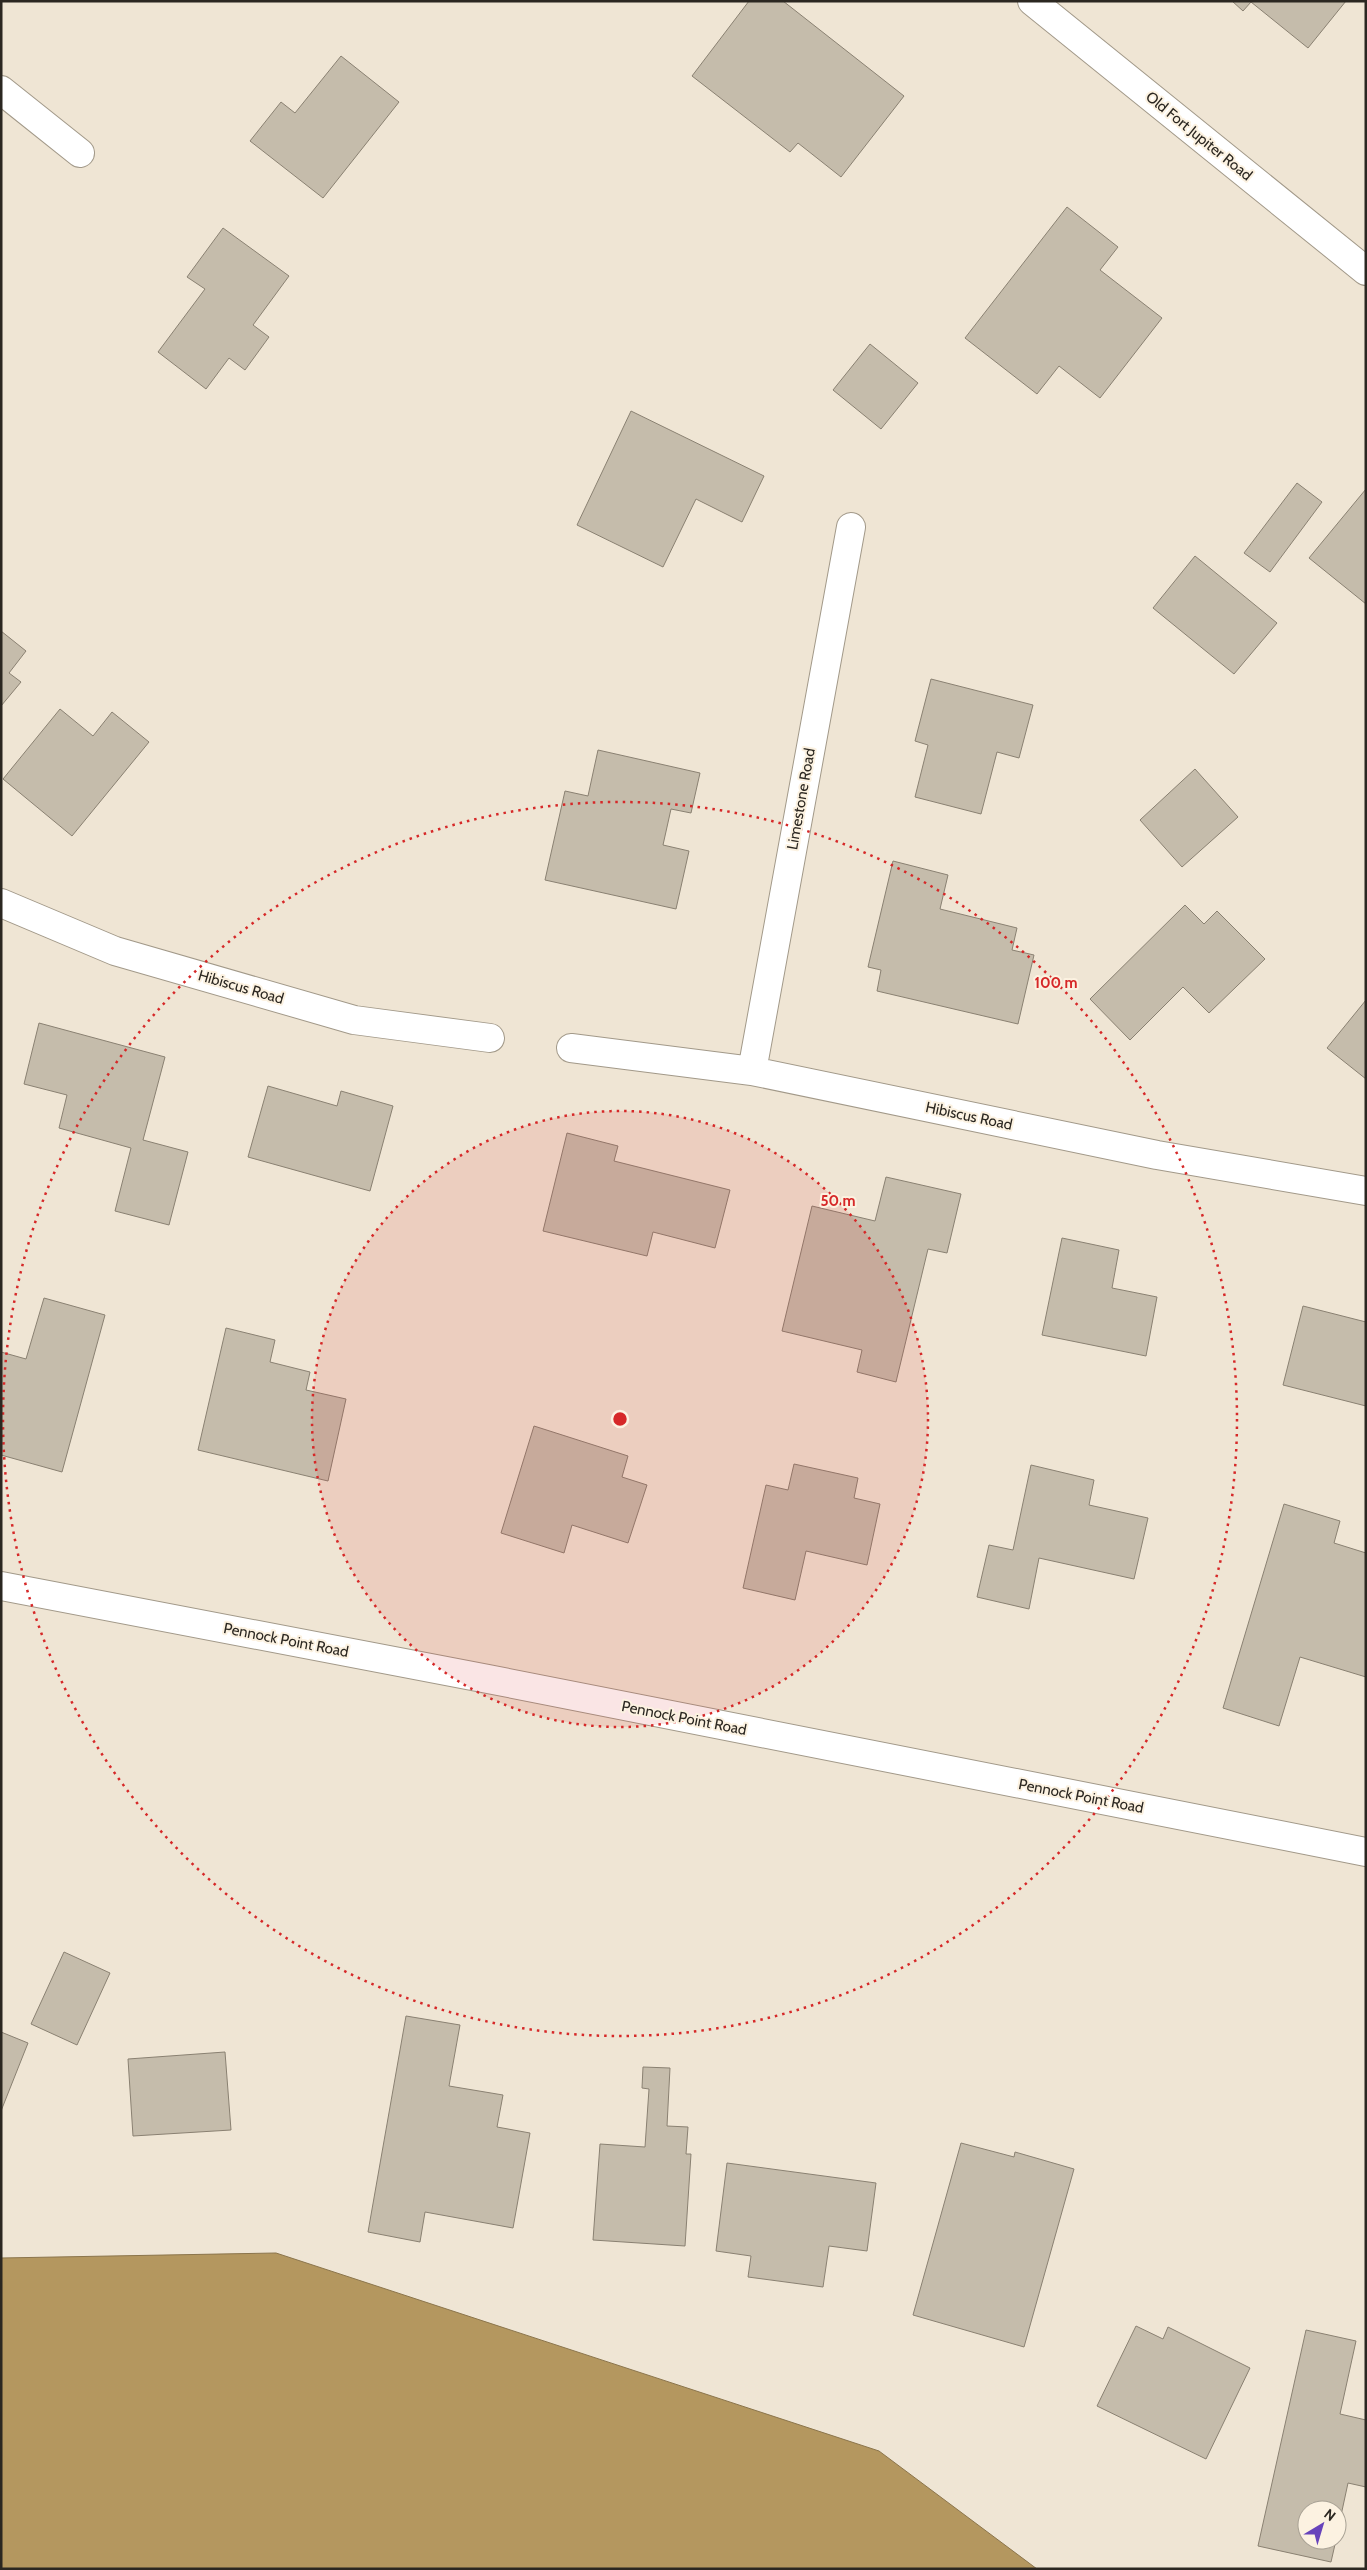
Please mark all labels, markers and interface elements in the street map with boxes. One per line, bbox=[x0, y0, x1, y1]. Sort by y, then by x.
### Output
street label: Old Fort Jupiter Road bbox=[1142, 88, 1256, 184]
street label: Limestone Road bbox=[783, 747, 819, 851]
street label: Hibiscus Road bbox=[196, 966, 286, 1008]
text: 100 m bbox=[1034, 974, 1078, 992]
street label: Hibiscus Road bbox=[924, 1098, 1014, 1134]
text: 50 m bbox=[820, 1192, 856, 1210]
centre of rings bbox=[611, 1410, 629, 1428]
street label: Pennock Point Road bbox=[222, 1619, 350, 1661]
street label: Pennock Point Road bbox=[620, 1697, 748, 1739]
street label: Pennock Point Road bbox=[1017, 1775, 1145, 1817]
north arrow bbox=[1297, 2500, 1347, 2550]
text: N bbox=[1321, 2505, 1339, 2525]

